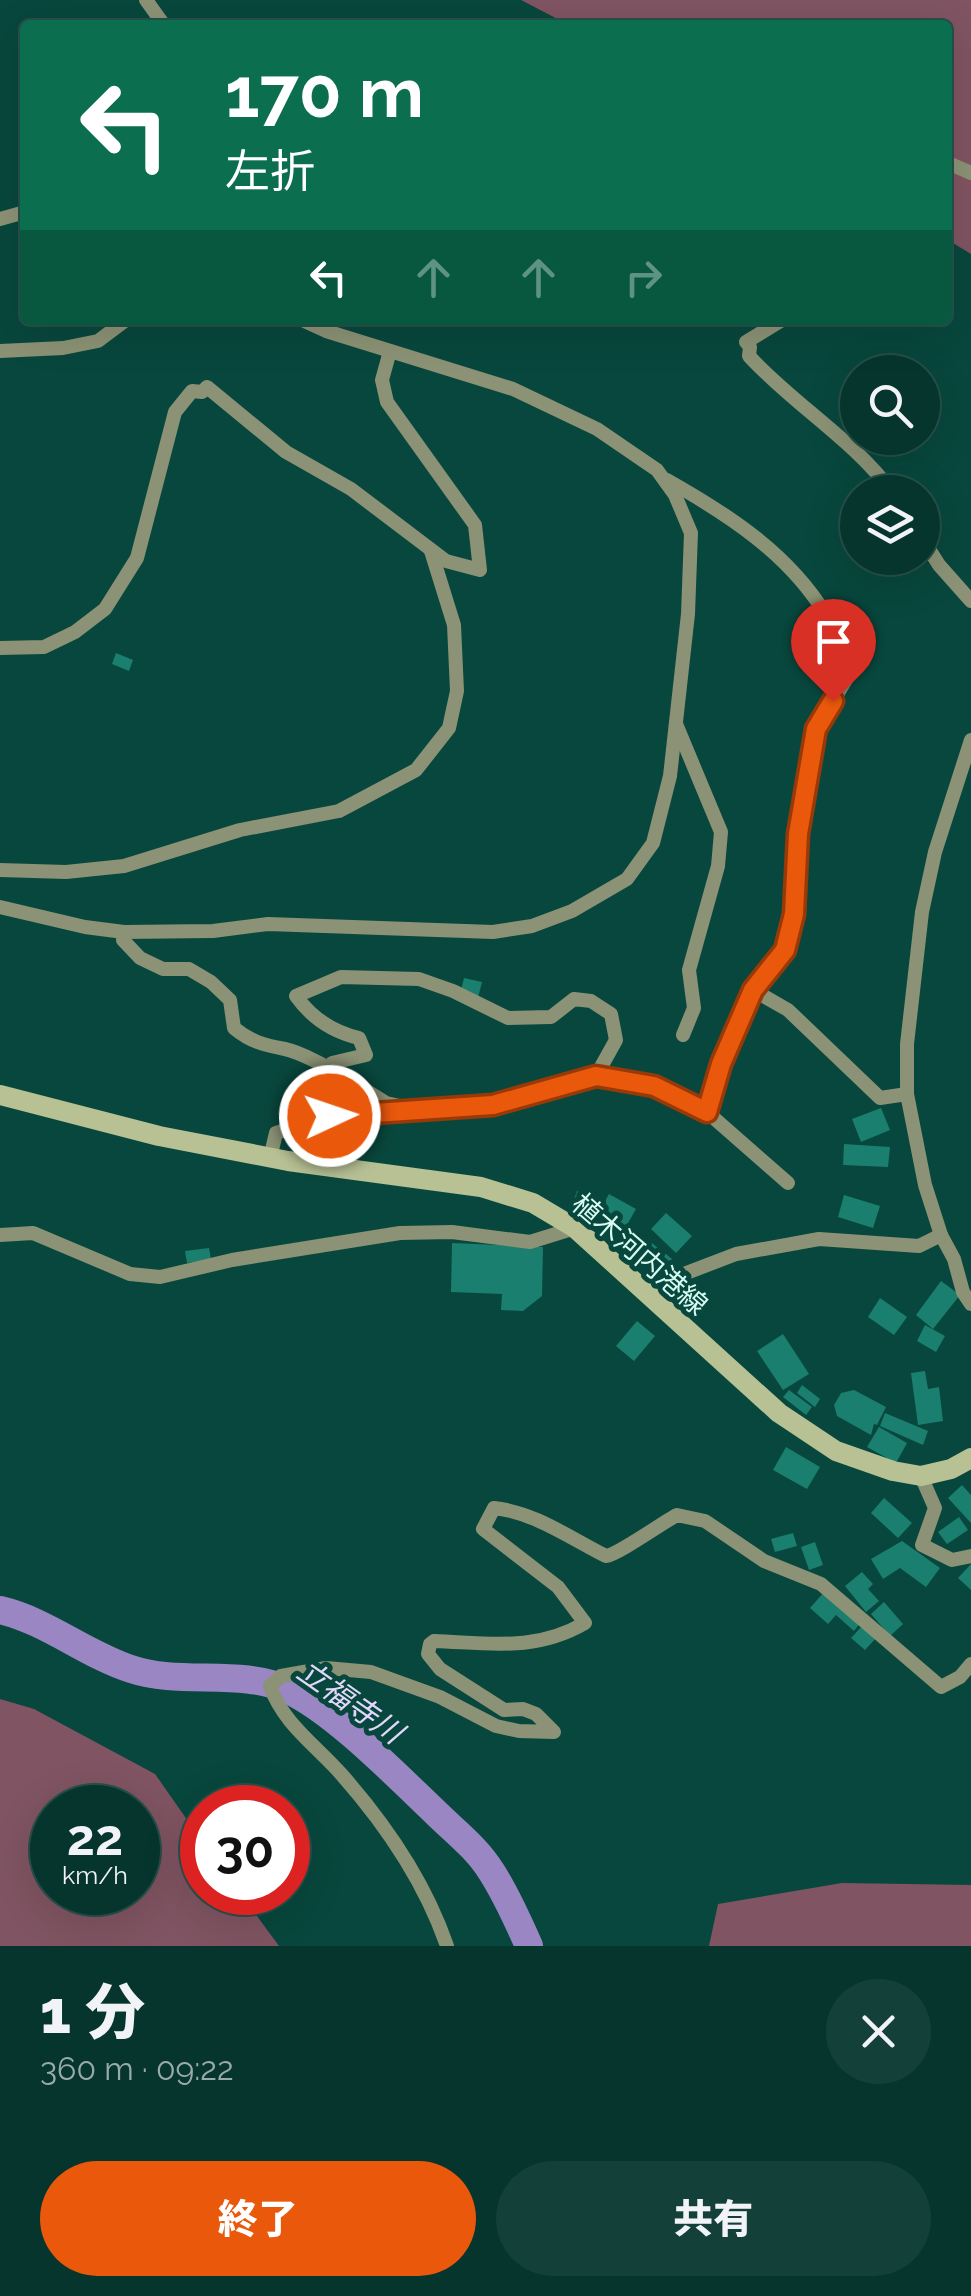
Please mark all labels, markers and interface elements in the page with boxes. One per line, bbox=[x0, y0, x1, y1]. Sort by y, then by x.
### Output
text: 170 m bbox=[225, 51, 424, 133]
icon: left bbox=[60, 60, 190, 190]
text: 左折 bbox=[225, 145, 315, 198]
icon: left bbox=[301, 250, 356, 305]
icon: ahead bbox=[406, 250, 461, 305]
icon: ahead bbox=[511, 250, 566, 305]
icon: right bbox=[616, 250, 671, 305]
map controls bbox=[840, 355, 940, 575]
button: search bbox=[840, 355, 940, 455]
button: layers bbox=[840, 475, 940, 575]
pin bbox=[791, 599, 876, 702]
icon: arrive bbox=[806, 614, 861, 669]
position arrow bbox=[278, 1064, 382, 1168]
street label: 植木河内港線 bbox=[565, 1187, 714, 1322]
water label: 立福寺川 bbox=[291, 1653, 412, 1752]
speed limit sign: 30 bbox=[180, 1785, 310, 1915]
text: 22 bbox=[67, 1808, 123, 1867]
text: km/h bbox=[62, 1860, 128, 1890]
text: 1 分 bbox=[40, 1977, 145, 2047]
button: close bbox=[826, 1979, 931, 2084]
text: 360 m · 09:22 bbox=[40, 2050, 234, 2087]
button: 終了 bbox=[40, 2161, 476, 2276]
button: 共有 bbox=[496, 2161, 931, 2276]

